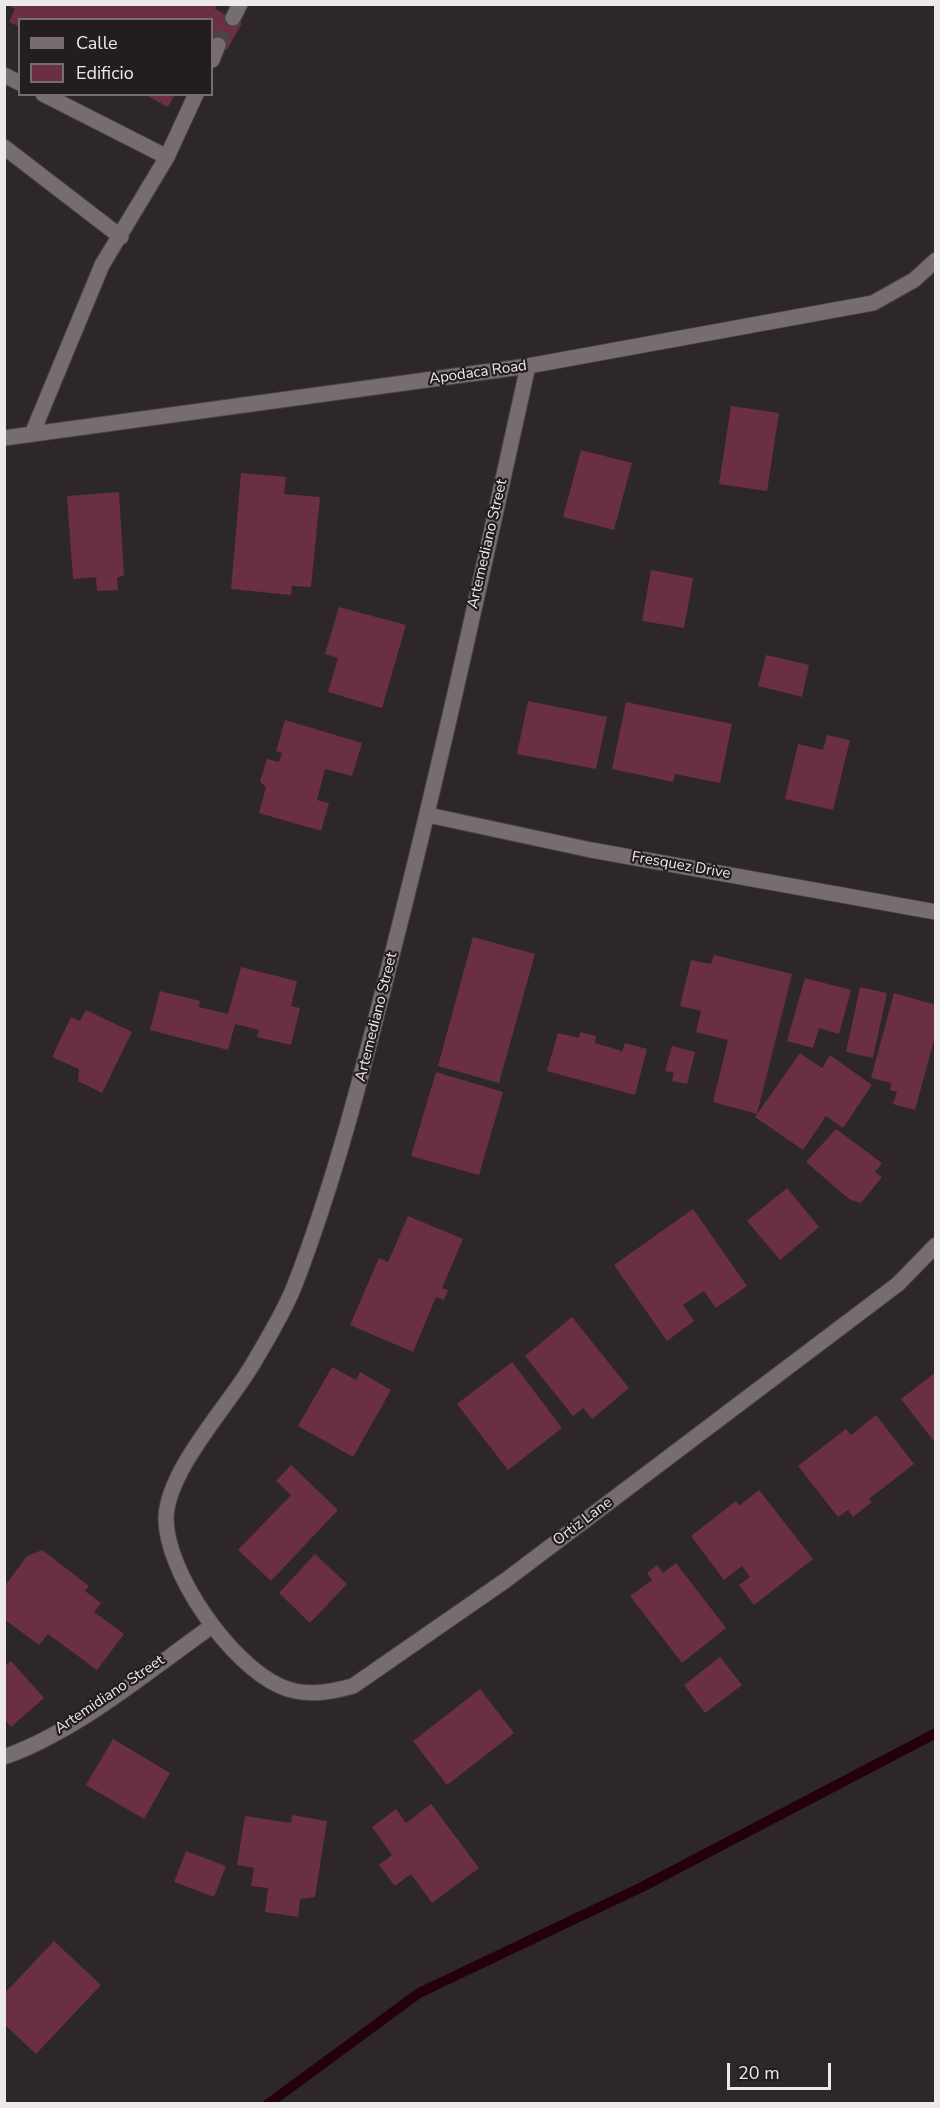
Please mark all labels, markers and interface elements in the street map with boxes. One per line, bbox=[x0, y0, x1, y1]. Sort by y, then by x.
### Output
legend bbox=[18, 18, 213, 96]
text: Calle bbox=[76, 31, 118, 55]
text: Edificio bbox=[76, 61, 134, 85]
street label: Apodaca Road bbox=[428, 357, 528, 389]
street label: Artemediano Street bbox=[464, 477, 512, 611]
street label: Fresquez Drive bbox=[630, 848, 732, 884]
street label: Artemediano Street bbox=[352, 951, 402, 1083]
street label: Ortiz Lane bbox=[550, 1494, 616, 1550]
street label: Artemidiano Street bbox=[52, 1652, 168, 1738]
scale bar bbox=[730, 2051, 834, 2089]
text: 20 m bbox=[738, 2061, 780, 2085]

